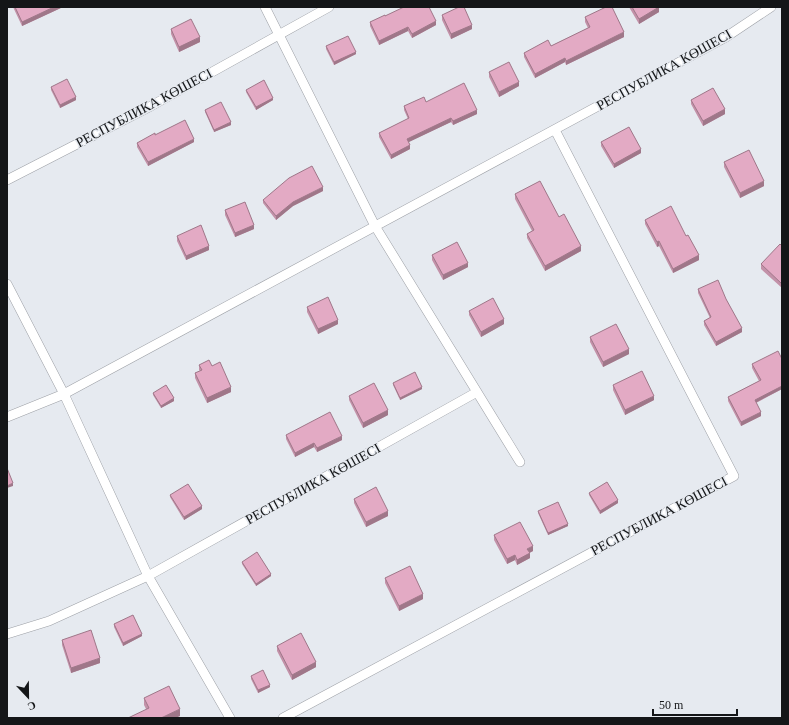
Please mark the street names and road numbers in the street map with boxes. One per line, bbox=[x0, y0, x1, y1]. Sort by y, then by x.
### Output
street label: РЕСПУБЛИКА КӨШЕСІ bbox=[594, 26, 734, 113]
street label: РЕСПУБЛИКА КӨШЕСІ bbox=[73, 66, 215, 150]
street label: РЕСПУБЛИКА КӨШЕСІ bbox=[243, 440, 383, 527]
street label: РЕСПУБЛИКА КӨШЕСІ bbox=[588, 474, 730, 558]

